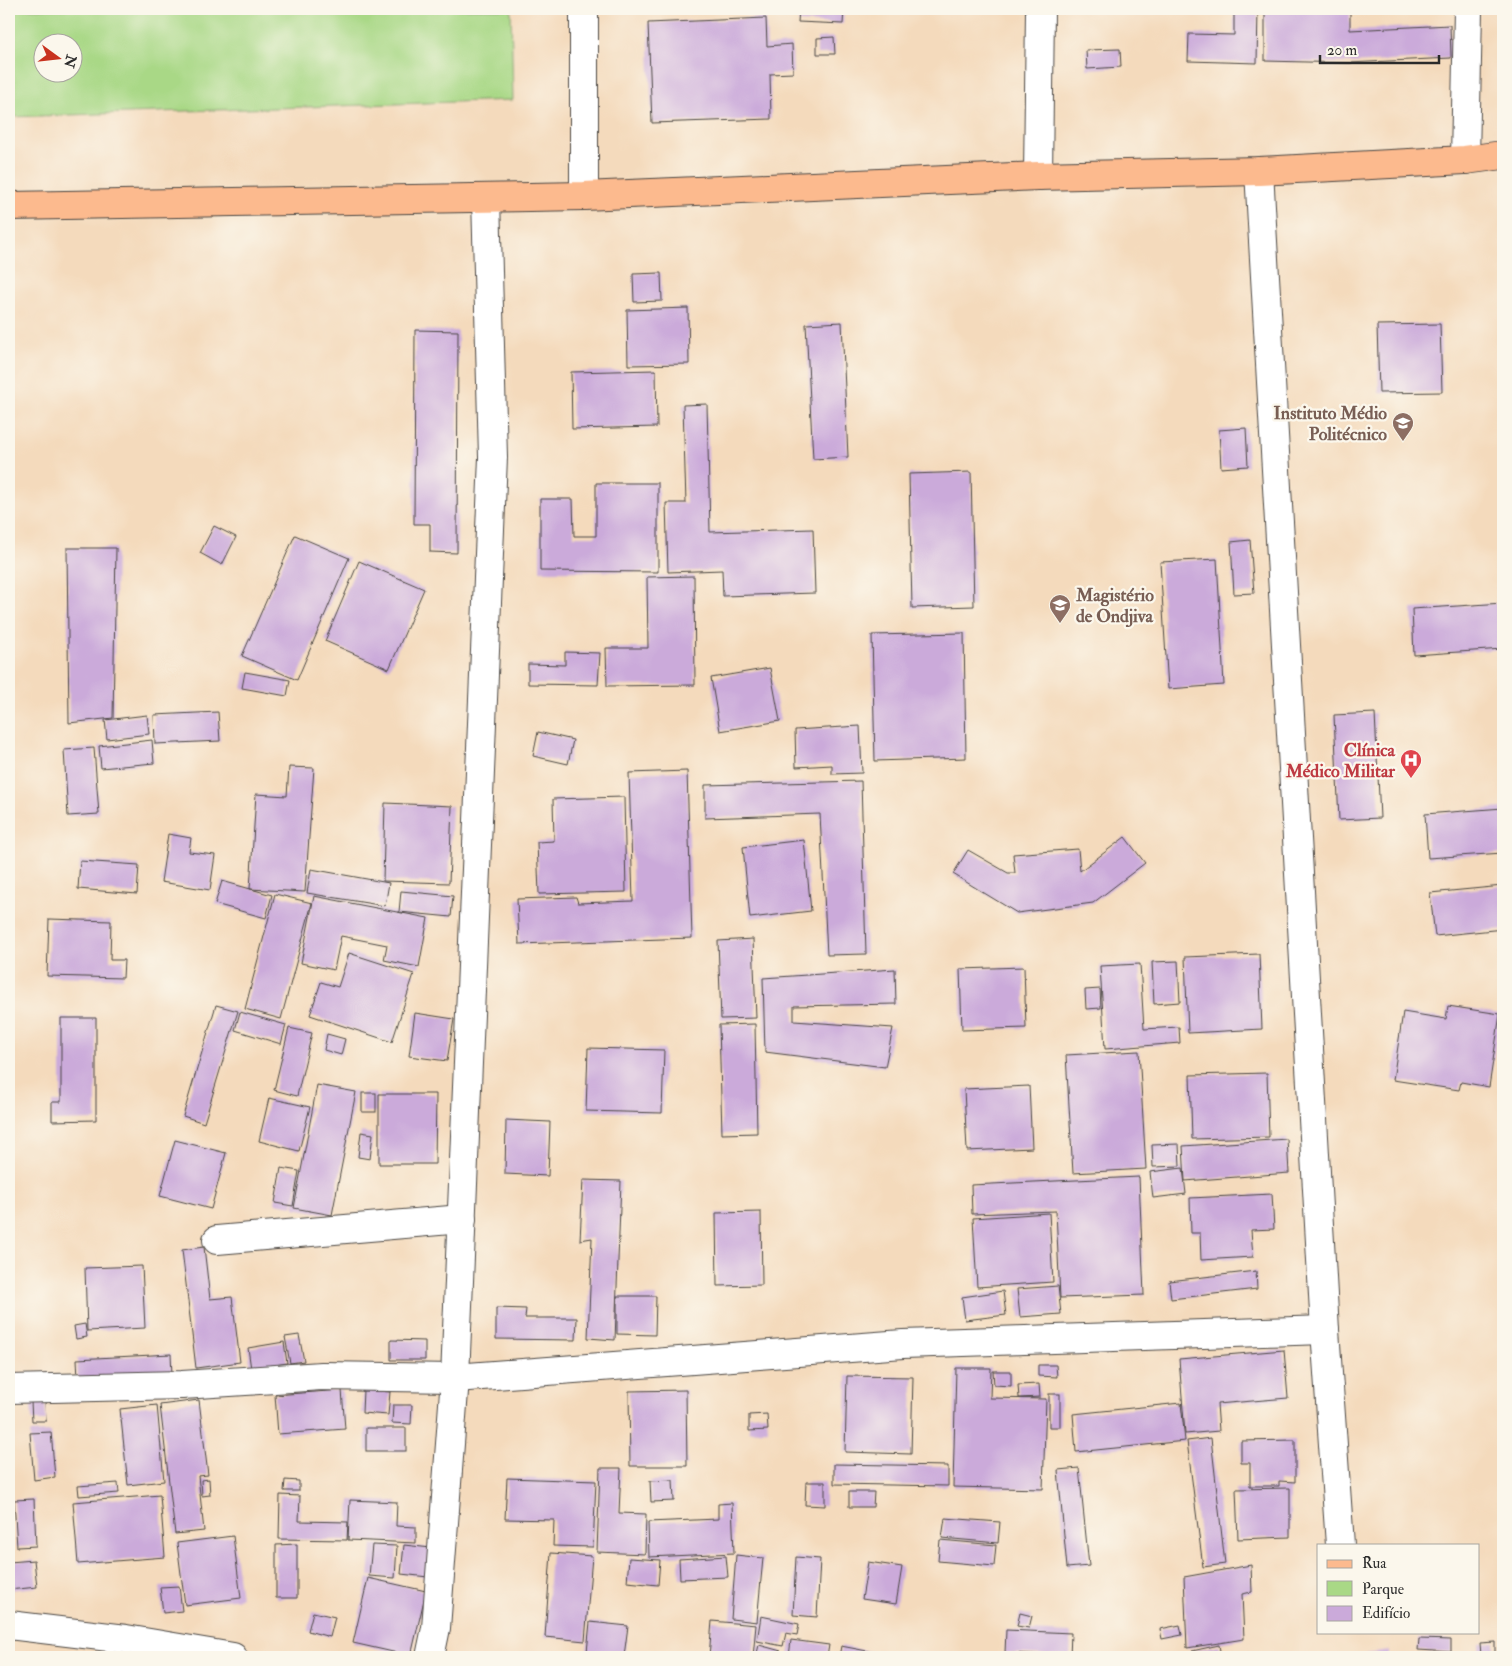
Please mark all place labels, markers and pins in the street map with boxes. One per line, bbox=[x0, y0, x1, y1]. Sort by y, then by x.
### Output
place label: Instituto Médio Politécnico bbox=[1274, 402, 1387, 446]
school or university icon: Instituto Médio Politécnico bbox=[1391, 411, 1415, 442]
place label: Magistério de Ondjiva bbox=[1075, 584, 1154, 628]
school or university icon: Magistério de Ondjiva bbox=[1048, 593, 1072, 624]
place label: Clínica Médico Militar bbox=[1285, 739, 1396, 783]
hospital icon: Clínica Médico Militar bbox=[1399, 748, 1423, 779]

